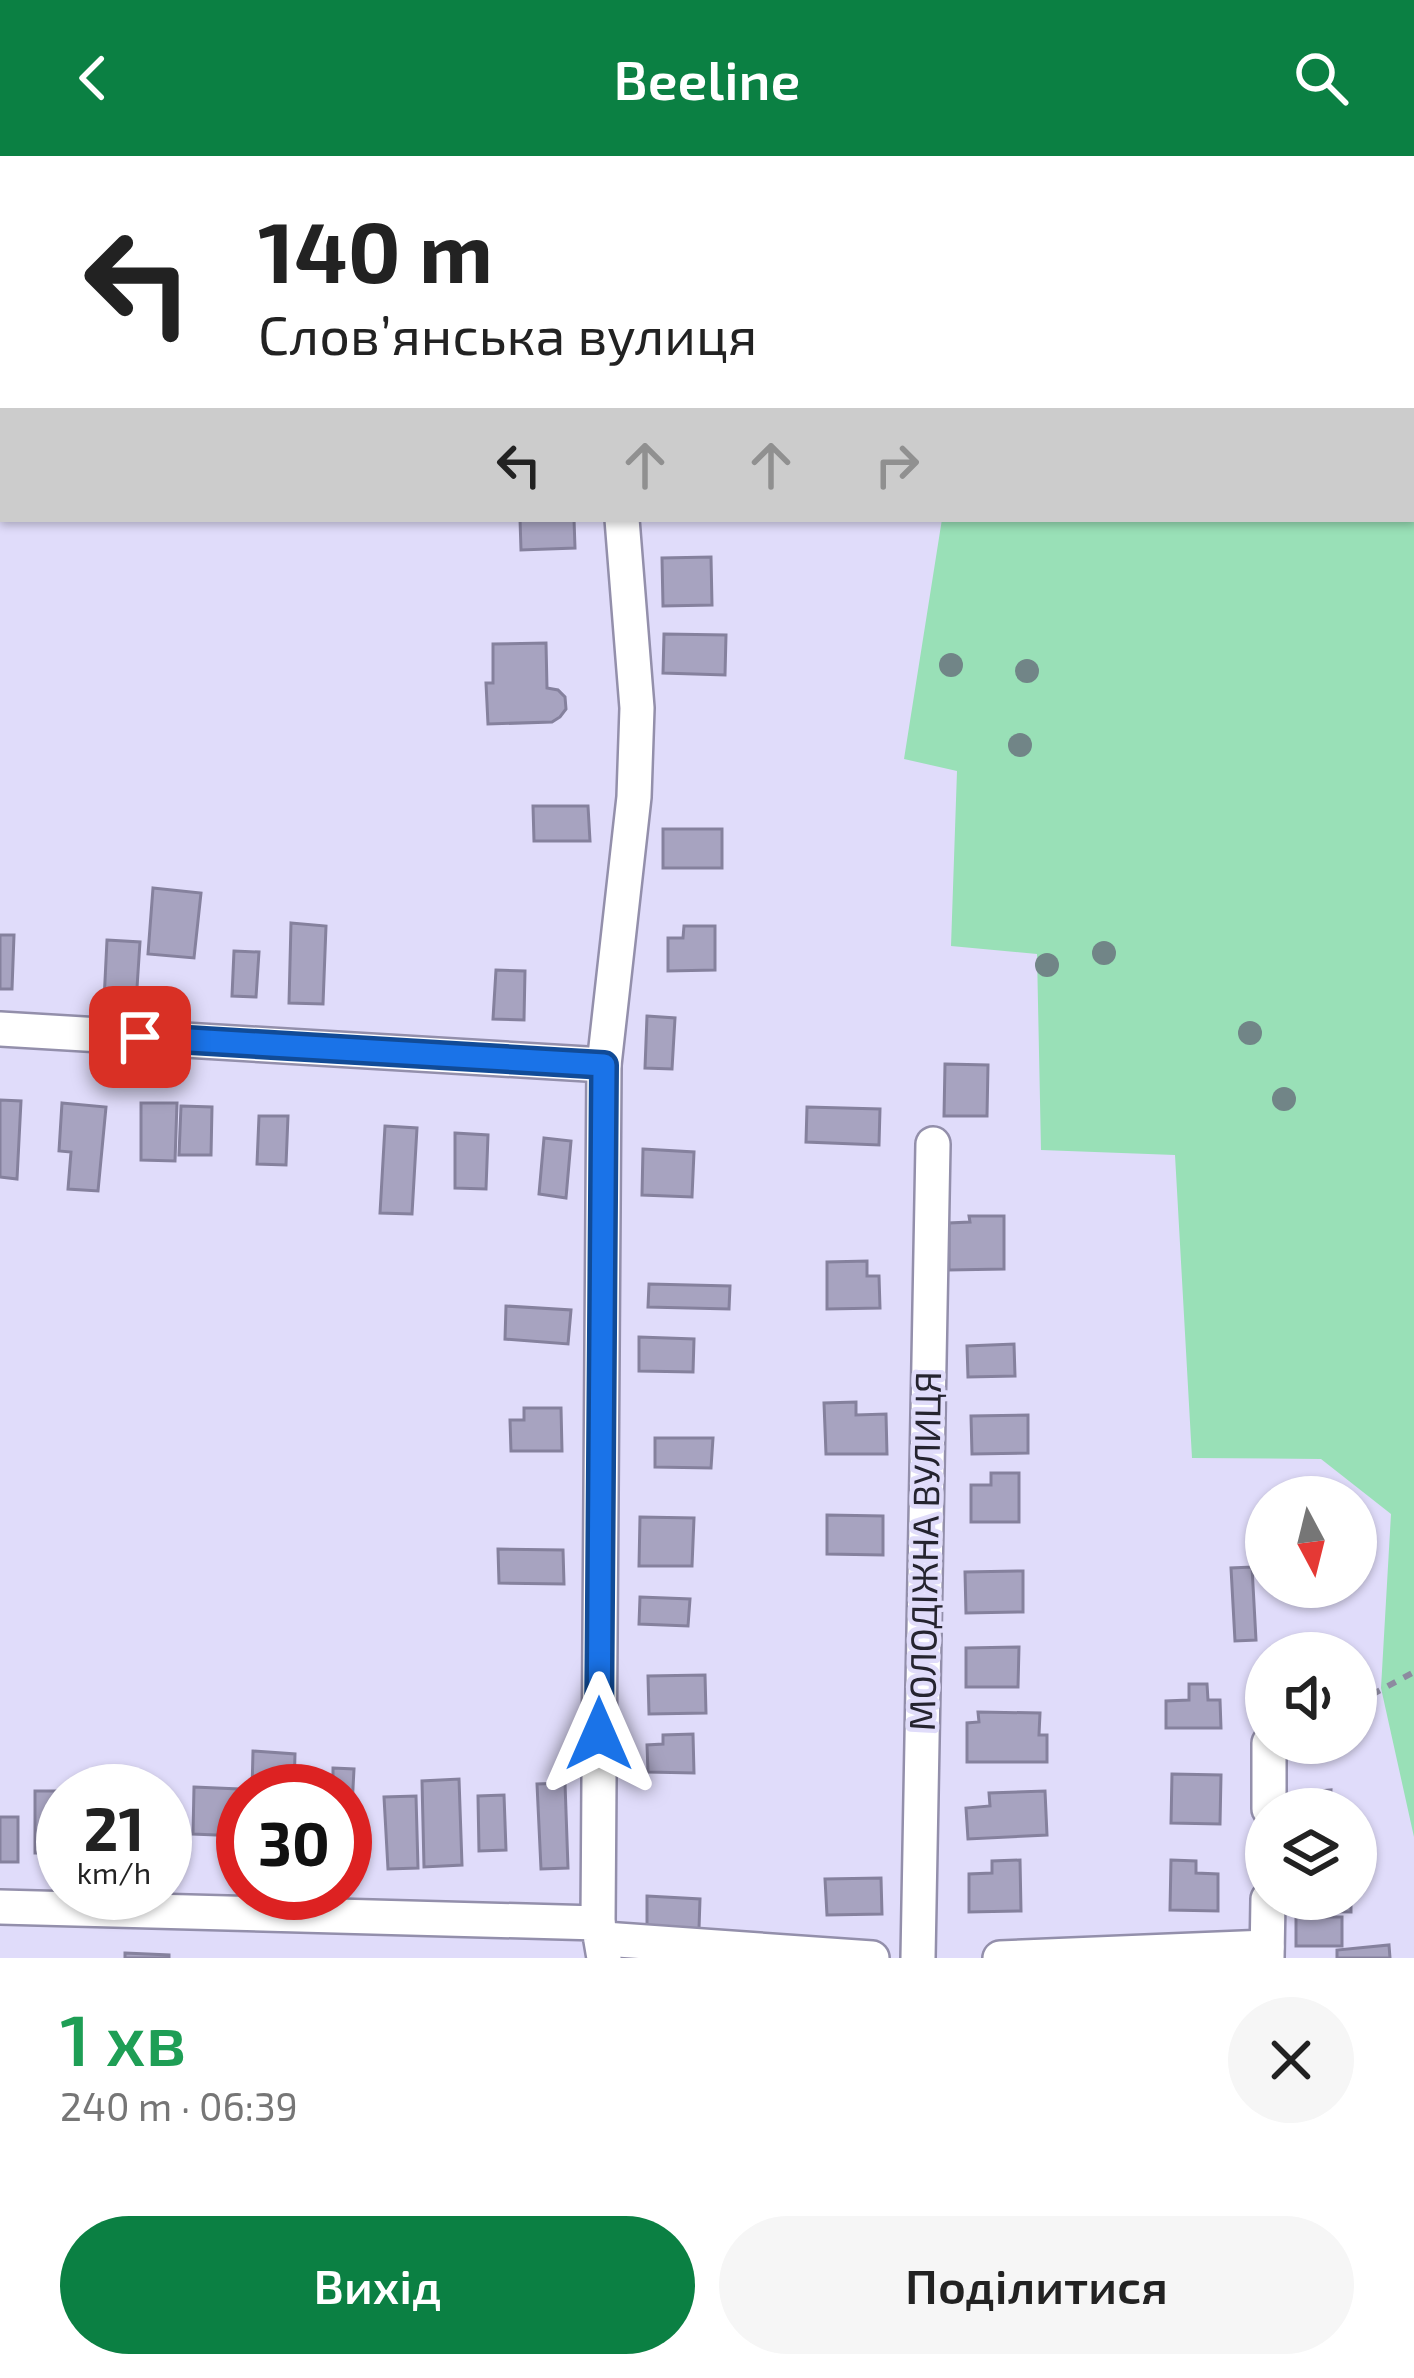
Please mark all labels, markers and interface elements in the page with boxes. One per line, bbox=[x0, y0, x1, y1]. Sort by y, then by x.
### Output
icon: back bbox=[60, 45, 126, 111]
icon: search bbox=[1288, 45, 1354, 111]
text: Beeline bbox=[614, 46, 800, 111]
text: 140 m bbox=[258, 199, 493, 300]
icon: left bbox=[60, 204, 216, 360]
text: Словʼянська вулиця bbox=[258, 301, 757, 366]
icon: left bbox=[486, 432, 552, 498]
icon: ahead bbox=[612, 432, 678, 498]
icon: ahead bbox=[738, 432, 804, 498]
icon: right bbox=[864, 432, 930, 498]
pin bbox=[89, 986, 191, 1088]
icon: arrive bbox=[107, 1004, 173, 1070]
street label: МОЛОДІЖНА ВУЛИЦЯ bbox=[899, 1371, 948, 1731]
north arrow bbox=[1245, 1476, 1377, 1608]
map controls bbox=[1245, 1476, 1377, 1920]
button: sound bbox=[1245, 1632, 1377, 1764]
position arrow bbox=[536, 1671, 662, 1797]
speed limit sign: 30 bbox=[216, 1764, 372, 1920]
button: layers bbox=[1245, 1788, 1377, 1920]
text: 21 bbox=[84, 1791, 144, 1863]
text: km/h bbox=[77, 1854, 151, 1890]
text: 1 хв bbox=[60, 1994, 186, 2080]
button: close bbox=[1228, 1997, 1354, 2123]
text: 240 m · 06:39 bbox=[60, 2082, 298, 2129]
button: Вихід bbox=[60, 2216, 695, 2354]
button: Поділитися bbox=[719, 2216, 1354, 2354]

